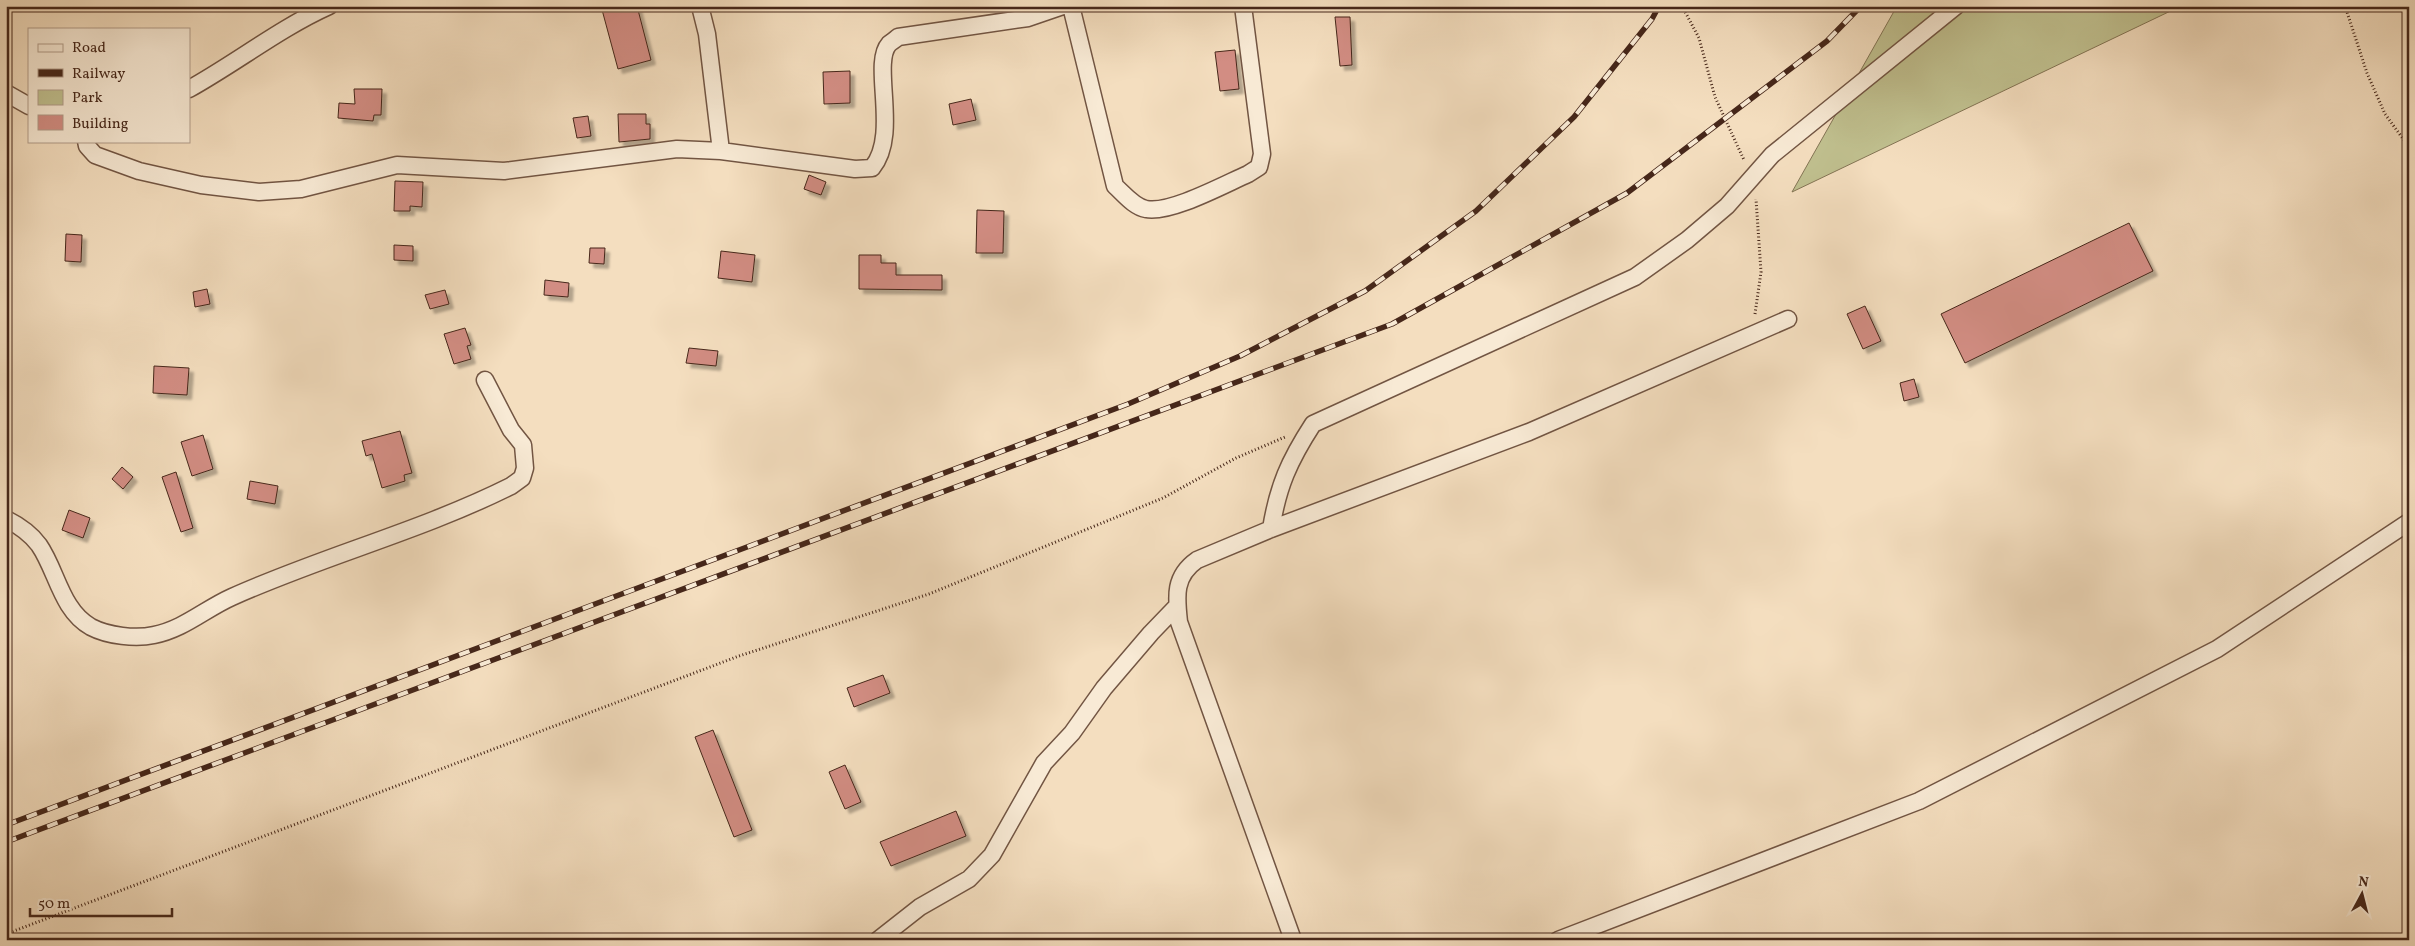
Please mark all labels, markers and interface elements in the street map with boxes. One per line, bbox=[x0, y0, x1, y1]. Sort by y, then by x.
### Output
legend bbox=[28, 28, 190, 142]
text: Road bbox=[72, 38, 106, 59]
text: Railway bbox=[72, 64, 125, 85]
text: Park bbox=[72, 88, 103, 109]
text: Building bbox=[72, 114, 129, 135]
north arrow bbox=[2338, 868, 2388, 918]
text: N bbox=[2357, 873, 2370, 893]
scale bar bbox=[30, 886, 172, 918]
text: 50 m bbox=[38, 894, 70, 915]

